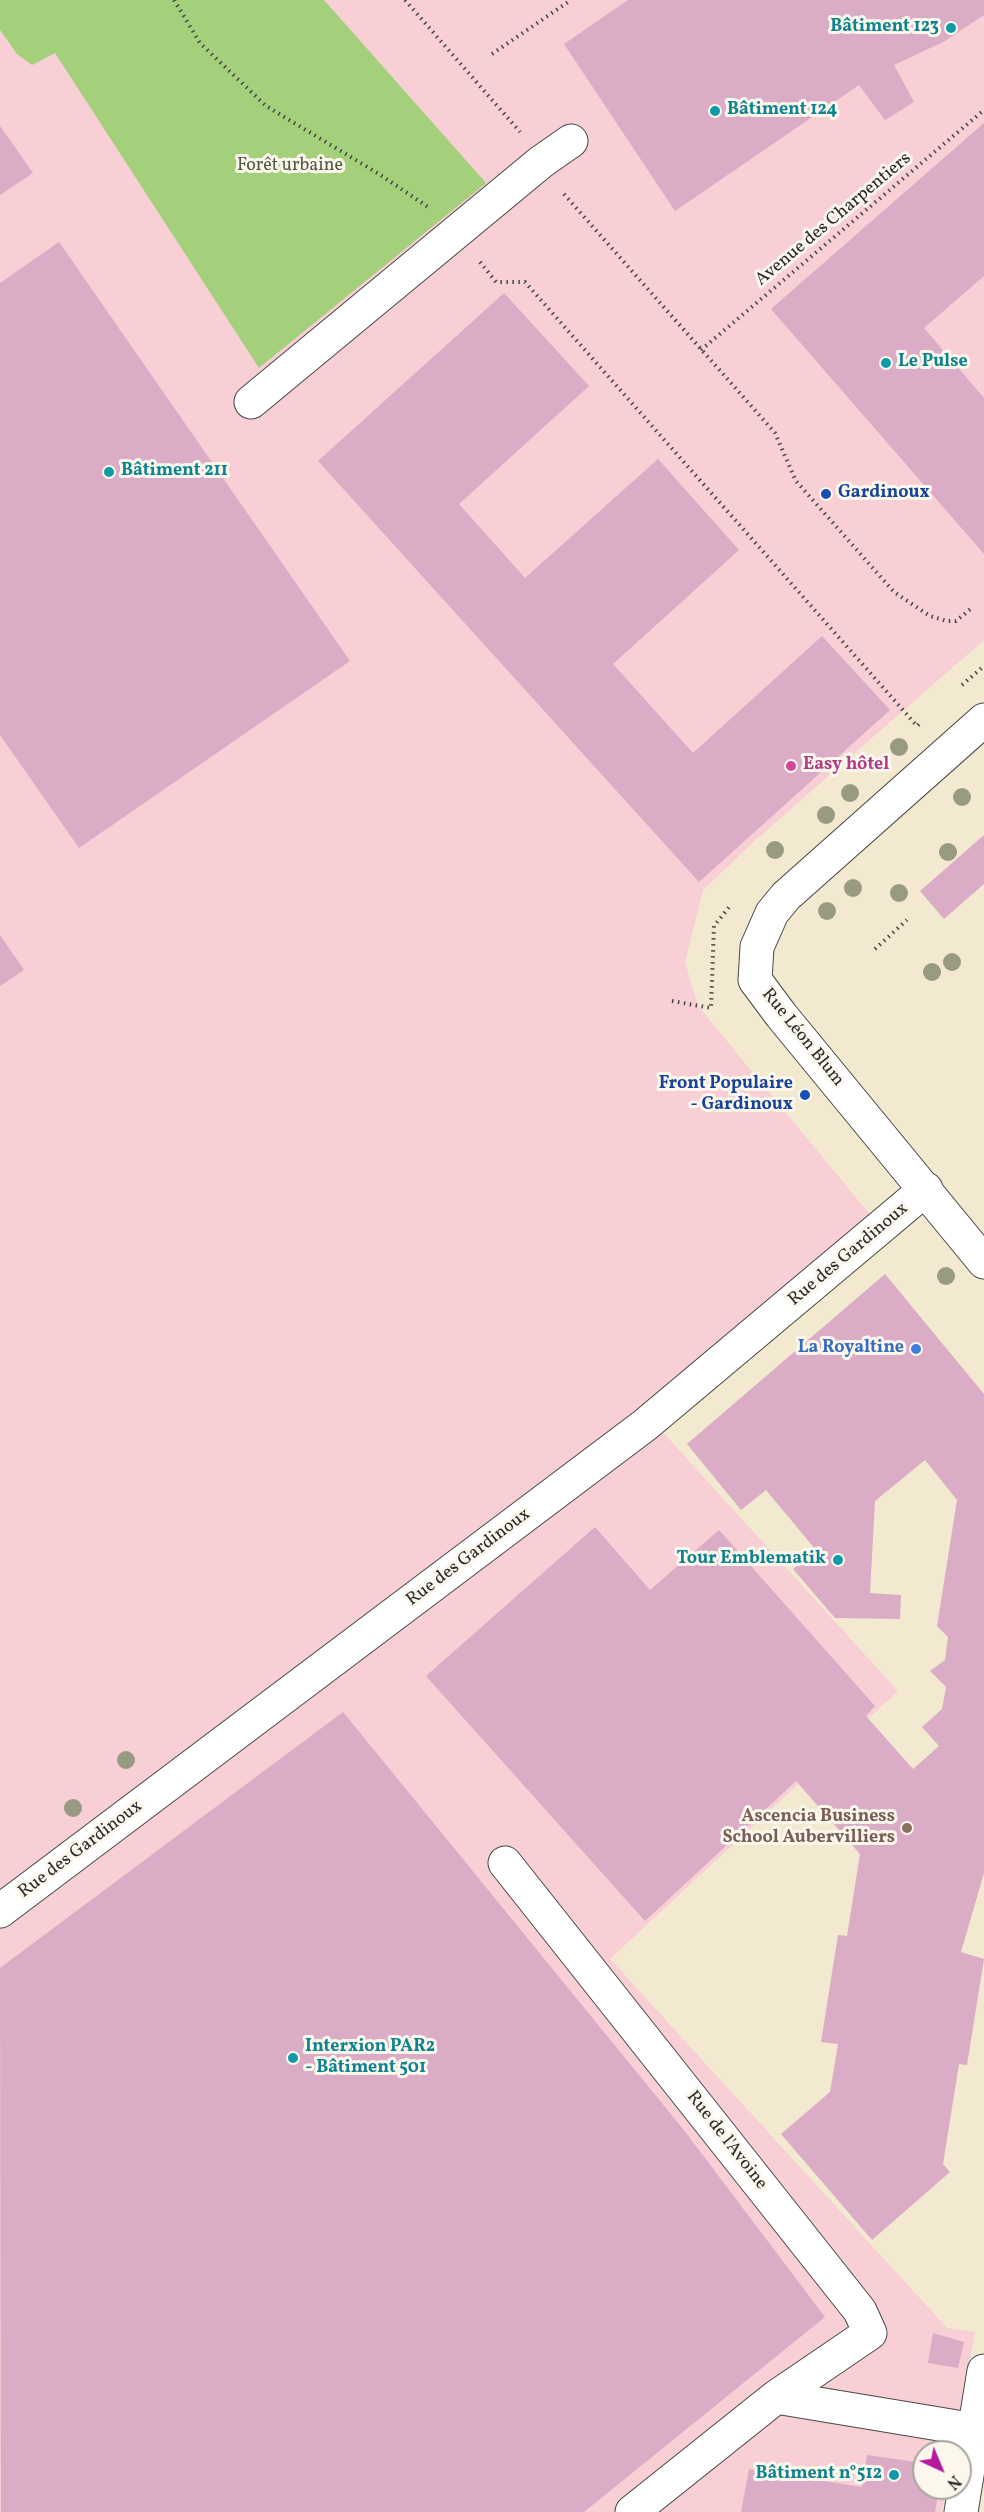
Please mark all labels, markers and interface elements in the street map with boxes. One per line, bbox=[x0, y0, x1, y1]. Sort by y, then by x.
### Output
place label: Bâtiment 123 bbox=[830, 17, 939, 39]
marker: Bâtiment 123 bbox=[944, 21, 958, 35]
place label: Bâtiment 124 bbox=[727, 100, 837, 122]
marker: Bâtiment 124 bbox=[708, 104, 722, 118]
street label: Avenue des Charpentiers bbox=[752, 149, 916, 291]
park label: Forêt urbaine bbox=[237, 156, 343, 178]
place label: Le Pulse bbox=[898, 352, 968, 374]
marker: Le Pulse bbox=[879, 356, 893, 370]
place label: Bâtiment 211 bbox=[121, 461, 228, 483]
marker: Bâtiment 211 bbox=[102, 465, 116, 479]
place label: Gardinoux bbox=[838, 483, 930, 505]
marker: Gardinoux bbox=[819, 487, 833, 501]
place label: Easy hôtel bbox=[803, 755, 889, 777]
marker: Easy hôtel bbox=[784, 759, 798, 773]
street label: Rue Léon Blum bbox=[756, 985, 848, 1091]
place label: Front Populaire - Gardinoux bbox=[659, 1074, 793, 1116]
marker: Front Populaire - Gardinoux bbox=[798, 1088, 812, 1102]
street label: Rue des Gardinoux bbox=[785, 1199, 913, 1311]
place label: La Royaltine bbox=[798, 1338, 904, 1360]
marker: La Royaltine bbox=[909, 1342, 923, 1356]
street label: Rue des Gardinoux bbox=[403, 1504, 535, 1612]
place label: Tour Emblematik bbox=[677, 1549, 826, 1571]
marker: Tour Emblematik bbox=[831, 1553, 845, 1567]
street label: Rue des Gardinoux bbox=[15, 1796, 147, 1904]
place label: Ascencia Business School Aubervilliers bbox=[723, 1807, 895, 1850]
marker: Ascencia Business School Aubervilliers bbox=[900, 1821, 914, 1835]
place label: Interxion PAR2 - Bâtiment 501 bbox=[305, 2037, 435, 2080]
marker: Interxion PAR2 - Bâtiment 501 bbox=[286, 2051, 300, 2065]
street label: Rue de l'Avoine bbox=[681, 2087, 771, 2195]
north arrow bbox=[912, 2440, 972, 2500]
place label: Bâtiment n°512 bbox=[755, 2464, 882, 2486]
marker: Bâtiment n°512 bbox=[887, 2468, 901, 2482]
text: N bbox=[941, 2470, 965, 2493]

